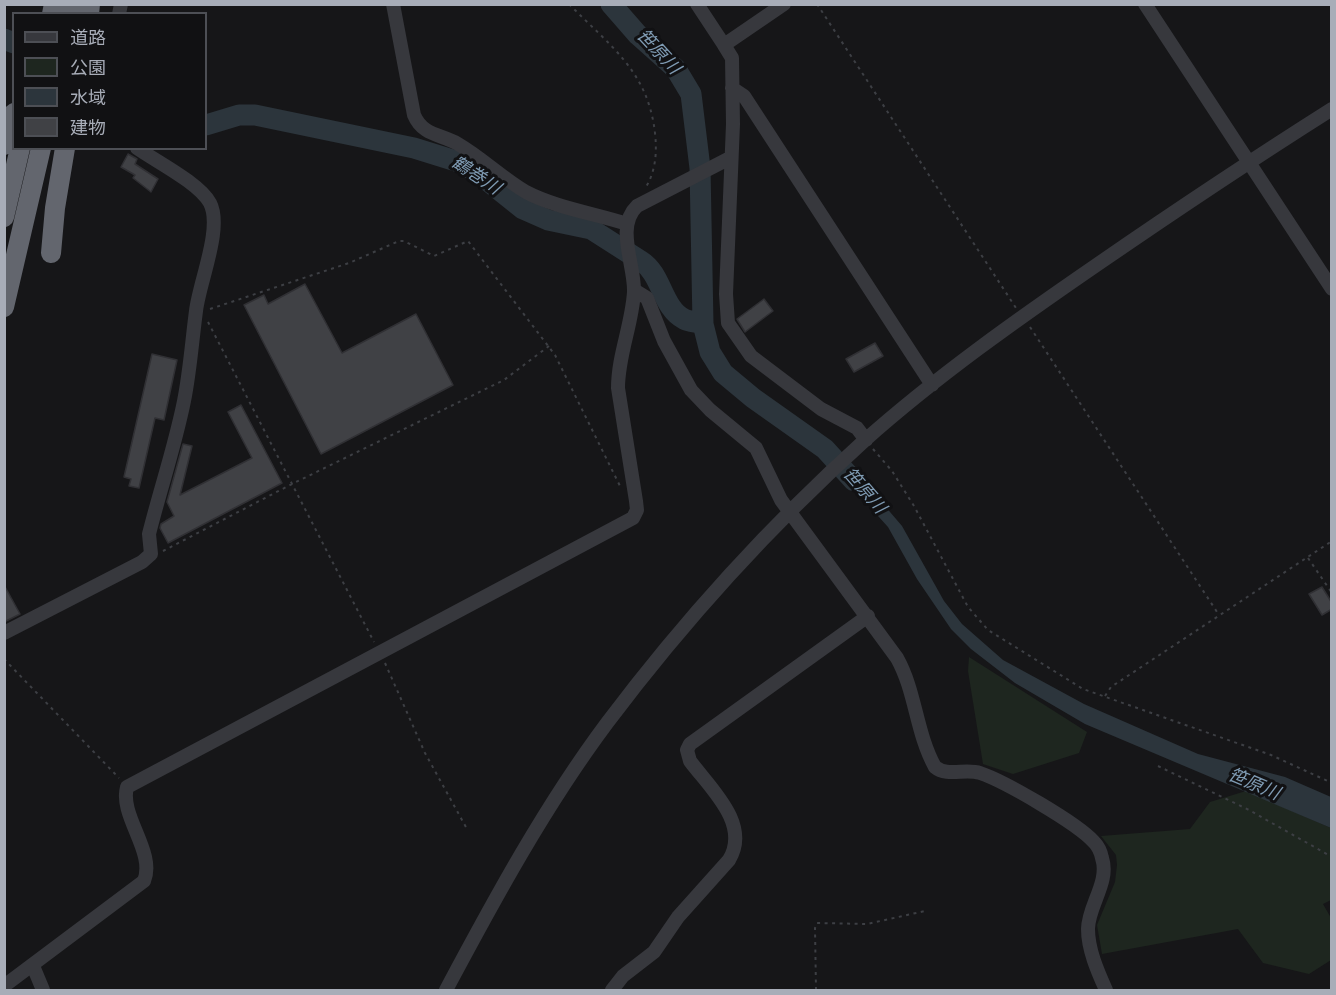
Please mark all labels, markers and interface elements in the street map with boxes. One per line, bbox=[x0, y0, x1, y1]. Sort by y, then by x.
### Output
legend bbox=[12, 12, 207, 150]
water label: 笹原川 bbox=[631, 26, 683, 80]
text: 道路 bbox=[70, 28, 106, 51]
text: 公園 bbox=[70, 58, 106, 81]
text: 水域 bbox=[70, 88, 106, 111]
text: 建物 bbox=[70, 118, 106, 141]
water label: 鶴巻川 bbox=[446, 153, 504, 201]
water label: 笹原川 bbox=[837, 465, 889, 519]
water label: 笹原川 bbox=[1224, 766, 1282, 806]

